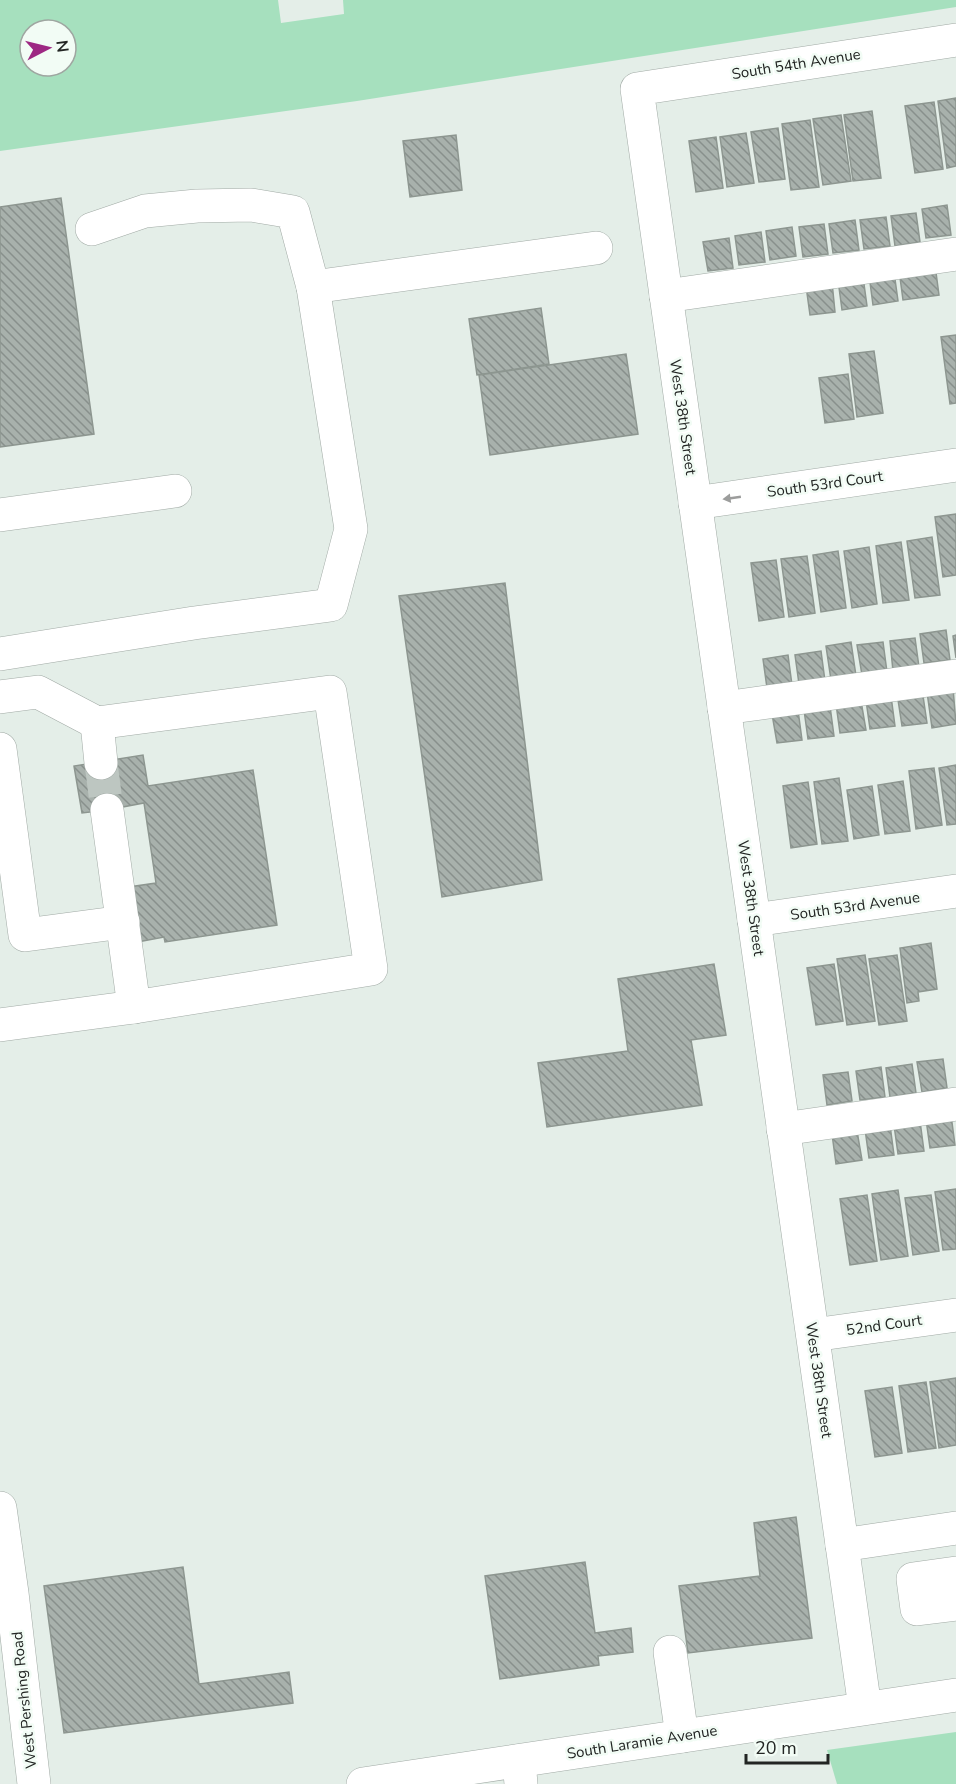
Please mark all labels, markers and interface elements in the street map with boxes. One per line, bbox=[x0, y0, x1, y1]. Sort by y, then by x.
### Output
north arrow bbox=[18, 18, 78, 78]
text: N bbox=[50, 39, 74, 54]
street label: South 54th Avenue bbox=[730, 44, 862, 84]
street label: West 38th Street bbox=[665, 358, 701, 477]
street label: South 53rd Court bbox=[766, 466, 885, 502]
one-way arrow bbox=[722, 493, 741, 502]
street label: West 38th Street bbox=[733, 839, 769, 958]
street label: South 53rd Avenue bbox=[789, 887, 921, 925]
street label: 52nd Court bbox=[845, 1310, 924, 1340]
street label: West 38th Street bbox=[801, 1321, 837, 1440]
street label: West Pershing Road bbox=[7, 1631, 41, 1769]
street label: South Laramie Avenue bbox=[565, 1720, 719, 1764]
scale bar bbox=[746, 1727, 828, 1765]
text: 20 m bbox=[755, 1736, 797, 1760]

